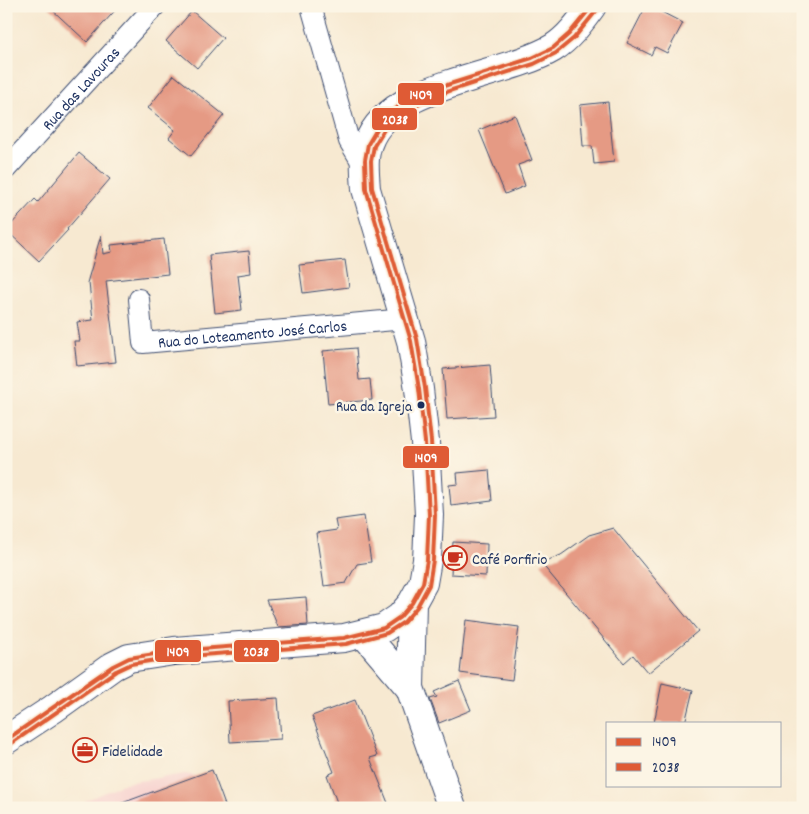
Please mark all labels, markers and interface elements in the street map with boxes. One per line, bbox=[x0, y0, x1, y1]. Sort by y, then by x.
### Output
street label: Rua das Lavouras bbox=[38, 42, 127, 136]
line badge: 1409 bbox=[397, 82, 445, 106]
text: 1409 bbox=[410, 86, 432, 106]
line badge: 2038 bbox=[371, 107, 418, 131]
text: 2038 bbox=[382, 111, 408, 131]
street label: Rua do Loteamento José Carlos bbox=[157, 315, 348, 356]
place label: Rua da Igreja bbox=[336, 397, 413, 419]
marker: Rua da Igreja bbox=[416, 400, 426, 410]
line badge: 1409 bbox=[402, 445, 450, 469]
text: 1409 bbox=[415, 449, 437, 469]
cafe icon: Café Porfirio bbox=[442, 545, 468, 571]
place label: Café Porfirio bbox=[472, 549, 547, 572]
line badge: 1409 bbox=[154, 639, 202, 663]
line badge: 2038 bbox=[233, 639, 280, 663]
text: 1409 bbox=[167, 643, 189, 663]
text: 2038 bbox=[243, 643, 269, 663]
legend bbox=[606, 722, 782, 786]
text: 1409 bbox=[652, 732, 677, 754]
office icon: Fidelidade bbox=[72, 737, 98, 763]
place label: Fidelidade bbox=[102, 741, 163, 764]
text: 2038 bbox=[652, 758, 679, 780]

